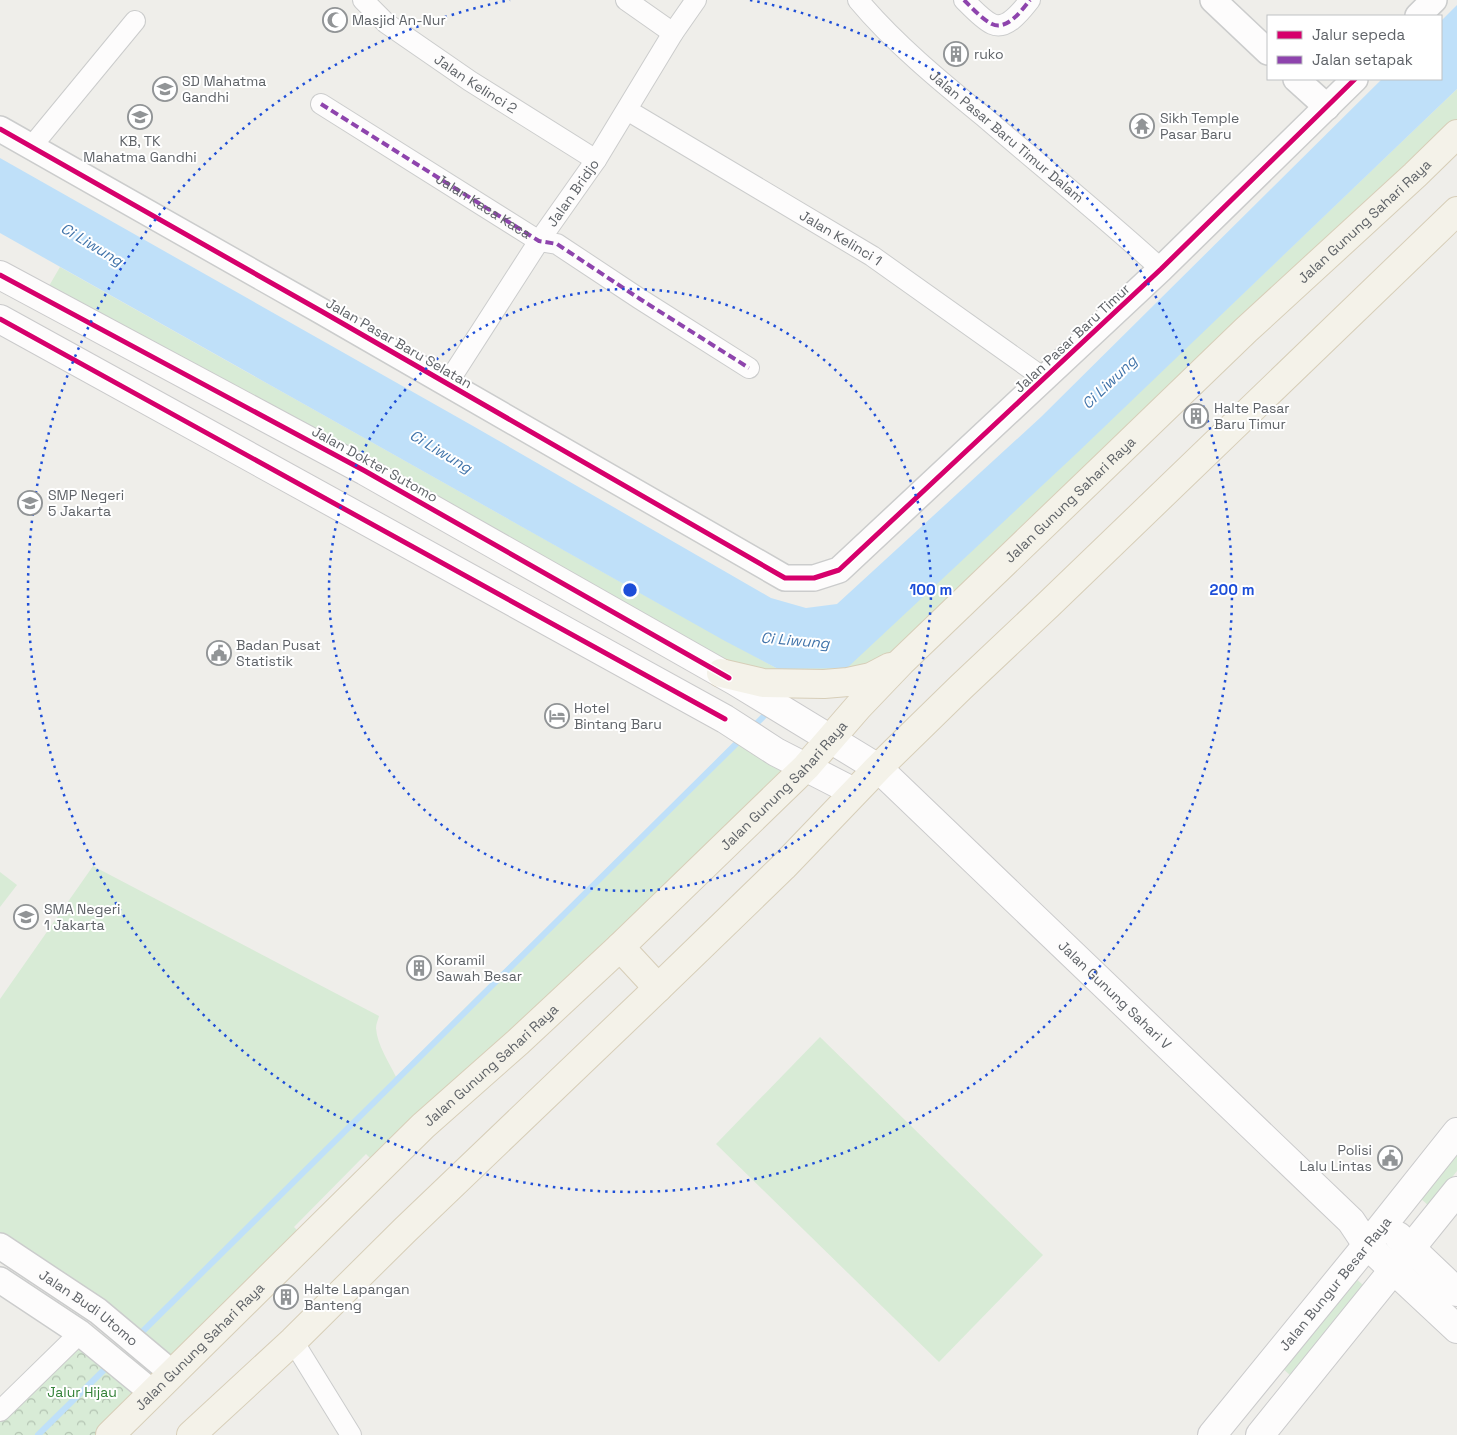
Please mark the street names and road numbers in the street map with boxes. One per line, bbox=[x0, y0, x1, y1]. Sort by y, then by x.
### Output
street label: Jalan Kelinci 2 bbox=[431, 50, 521, 117]
street label: Jalan Pasar Baru Timur Dalam bbox=[926, 66, 1088, 207]
street label: Jalan Bridjo bbox=[543, 155, 603, 230]
street label: Jalan Gunung Sahari Raya bbox=[1294, 155, 1435, 287]
street label: Jalan Kaca Kaca bbox=[433, 170, 535, 243]
street label: Jalan Kelinci 1 bbox=[796, 206, 886, 269]
street label: Jalan Pasar Baru Timur bbox=[1010, 280, 1134, 396]
street label: Jalan Pasar Baru Selatan bbox=[323, 294, 475, 392]
street label: Jalan Dokter Sutomo bbox=[309, 422, 441, 506]
street label: Jalan Gunung Sahari Raya bbox=[1001, 432, 1139, 567]
street label: Jalan Gunung Sahari Raya bbox=[716, 717, 851, 854]
street label: Jalan Gunung Sahari V bbox=[1054, 936, 1175, 1053]
street label: Jalan Gunung Sahari Raya bbox=[420, 1000, 562, 1130]
street label: Jalan Bungur Besar Raya bbox=[1275, 1213, 1395, 1355]
street label: Jalan Budi Utomo bbox=[36, 1265, 142, 1350]
street label: Jalan Gunung Sahari Raya bbox=[131, 1279, 268, 1414]

